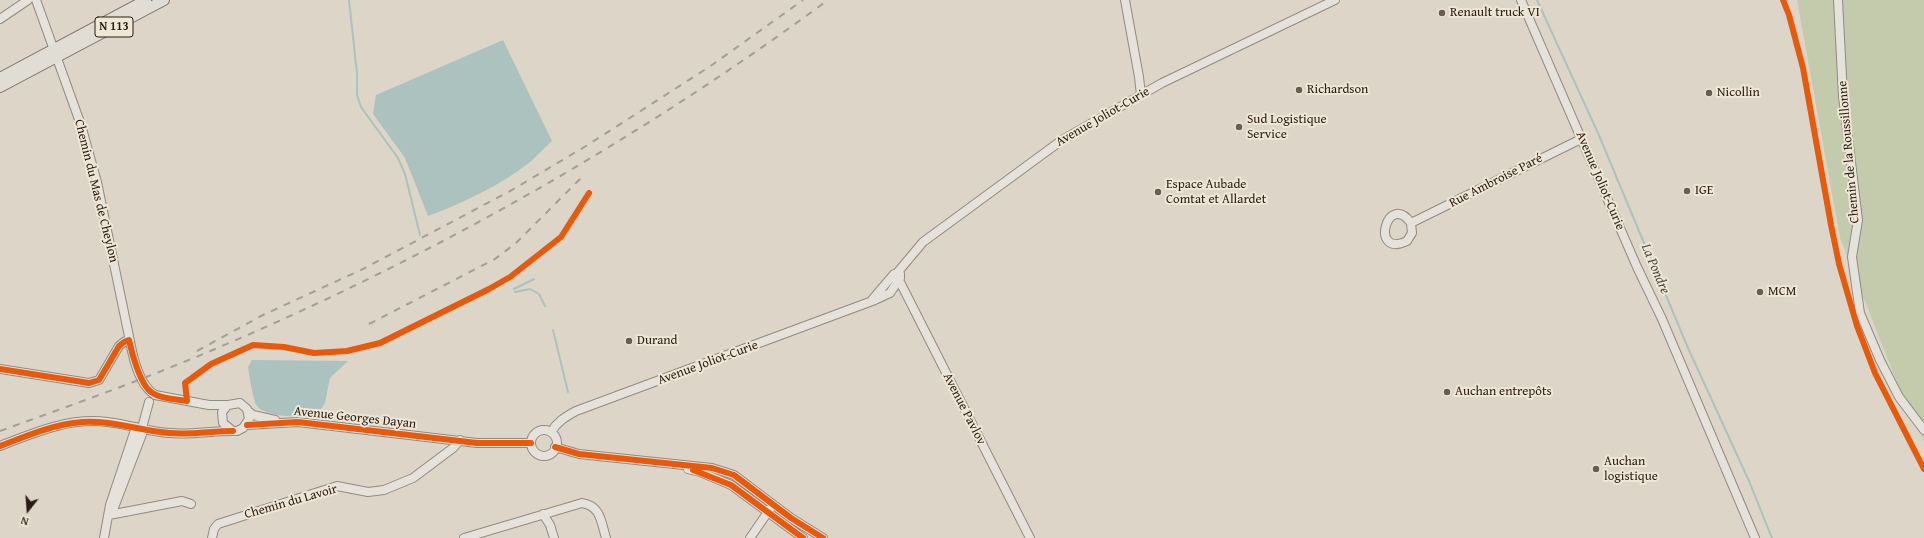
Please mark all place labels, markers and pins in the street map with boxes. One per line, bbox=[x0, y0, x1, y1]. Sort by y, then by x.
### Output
place label: Renault truck VI bbox=[1450, 5, 1540, 21]
marker: Renault truck VI bbox=[1437, 8, 1447, 18]
place label: Richardson bbox=[1307, 82, 1368, 98]
marker: Richardson bbox=[1294, 85, 1304, 95]
place label: Nicollin bbox=[1717, 85, 1760, 101]
marker: Nicollin bbox=[1704, 88, 1714, 98]
place label: Sud Logistique Service bbox=[1247, 112, 1327, 143]
marker: Sud Logistique Service bbox=[1234, 122, 1244, 132]
place label: Espace Aubade Comtat et Allardet bbox=[1166, 177, 1266, 208]
place label: IGE bbox=[1695, 183, 1713, 199]
marker: IGE bbox=[1682, 186, 1692, 196]
marker: Espace Aubade Comtat et Allardet bbox=[1153, 187, 1163, 197]
place label: MCM bbox=[1768, 284, 1796, 300]
marker: MCM bbox=[1755, 287, 1765, 297]
place label: Durand bbox=[637, 333, 678, 349]
marker: Durand bbox=[624, 336, 634, 346]
place label: Auchan entrepôts bbox=[1455, 384, 1552, 400]
marker: Auchan entrepôts bbox=[1442, 387, 1452, 397]
place label: Auchan logistique bbox=[1604, 454, 1658, 485]
marker: Auchan logistique bbox=[1591, 464, 1601, 474]

